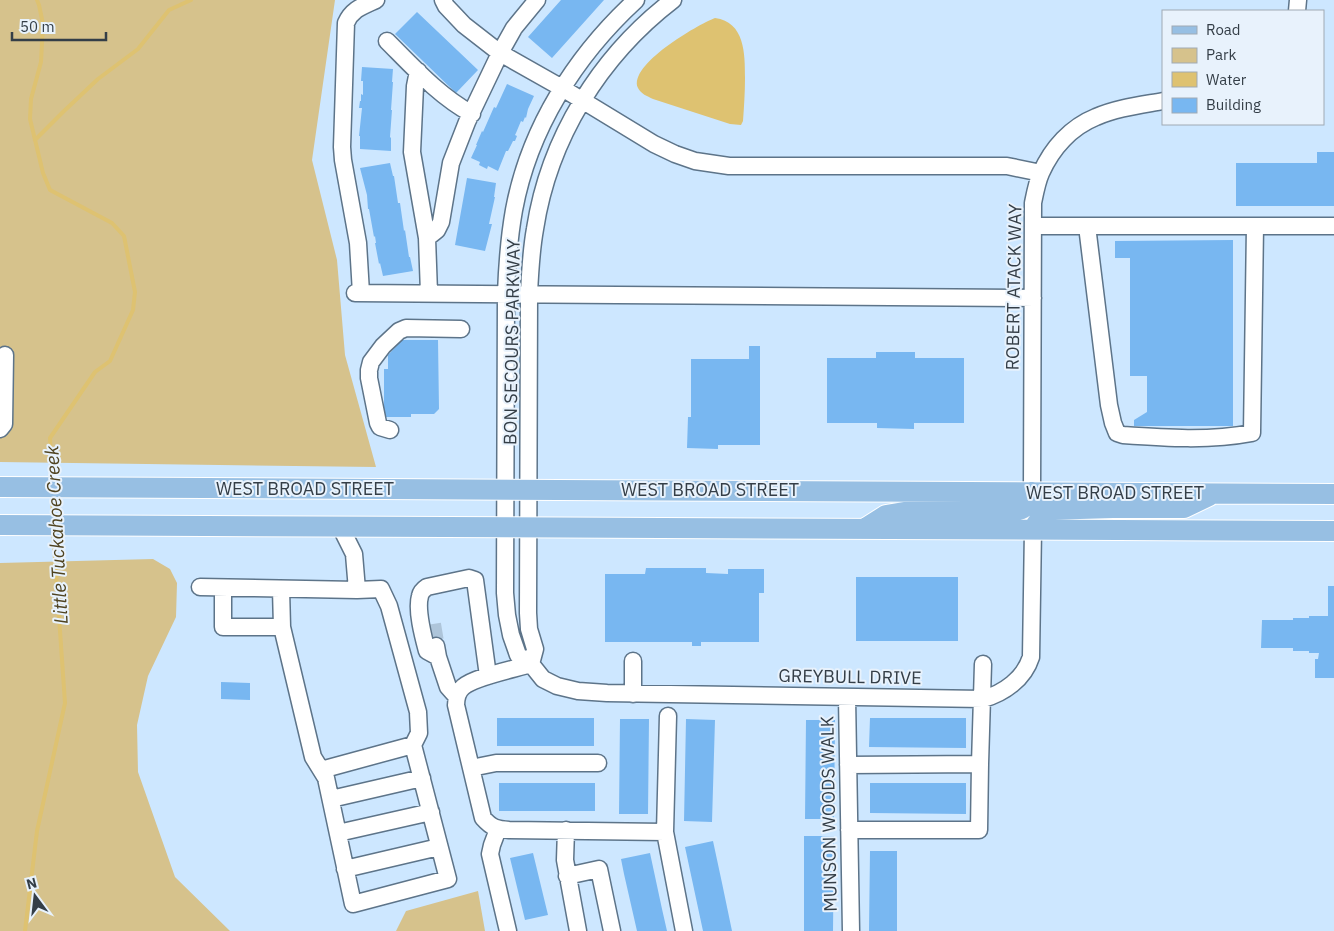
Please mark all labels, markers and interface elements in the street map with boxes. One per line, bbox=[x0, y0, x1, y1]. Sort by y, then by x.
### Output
scale bar bbox=[12, 10, 106, 42]
legend bbox=[1162, 10, 1324, 125]
text: 50 m bbox=[20, 17, 55, 36]
text: Road bbox=[1206, 20, 1241, 39]
text: Park bbox=[1206, 45, 1236, 64]
text: Water bbox=[1206, 70, 1247, 89]
text: Building bbox=[1206, 95, 1261, 114]
street label: ROBERT ATACK WAY bbox=[1001, 203, 1026, 371]
street label: BON SECOURS PARKWAY bbox=[498, 238, 525, 445]
water label: Little Tuckahoe Creek bbox=[39, 444, 73, 625]
street label: WEST BROAD STREET bbox=[216, 477, 394, 500]
street label: WEST BROAD STREET bbox=[621, 478, 799, 501]
street label: WEST BROAD STREET bbox=[1026, 481, 1204, 504]
street label: GREYBULL DRIVE bbox=[778, 664, 922, 689]
street label: MUNSON WOODS WALK bbox=[815, 715, 842, 912]
north arrow bbox=[10, 871, 60, 921]
text: N bbox=[24, 873, 39, 893]

